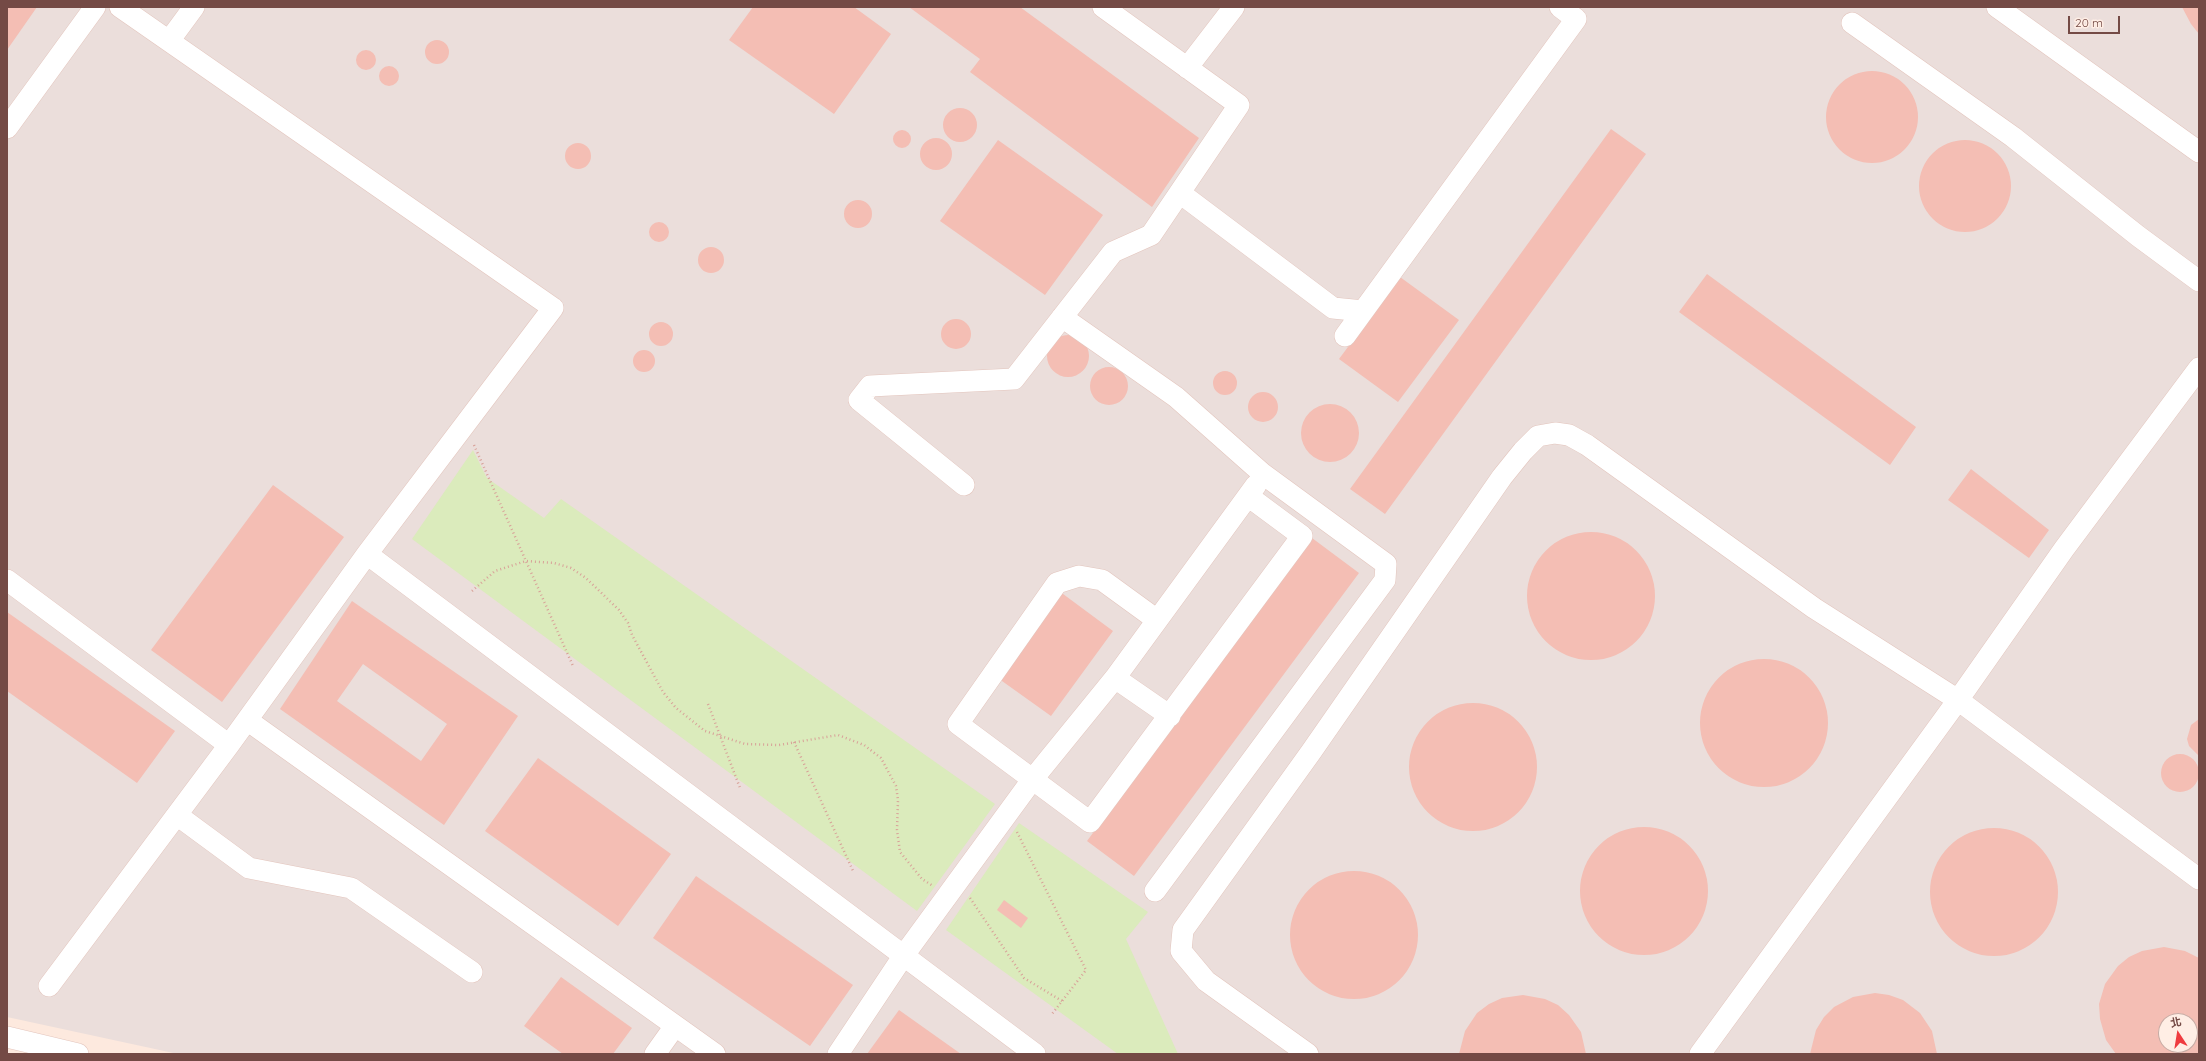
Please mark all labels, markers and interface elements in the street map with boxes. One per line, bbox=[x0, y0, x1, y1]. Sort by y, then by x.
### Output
scale bar bbox=[2070, 8, 2122, 34]
text: 20 m bbox=[2075, 15, 2103, 30]
north arrow bbox=[2158, 1013, 2198, 1053]
text: 北 bbox=[2169, 1014, 2183, 1030]

